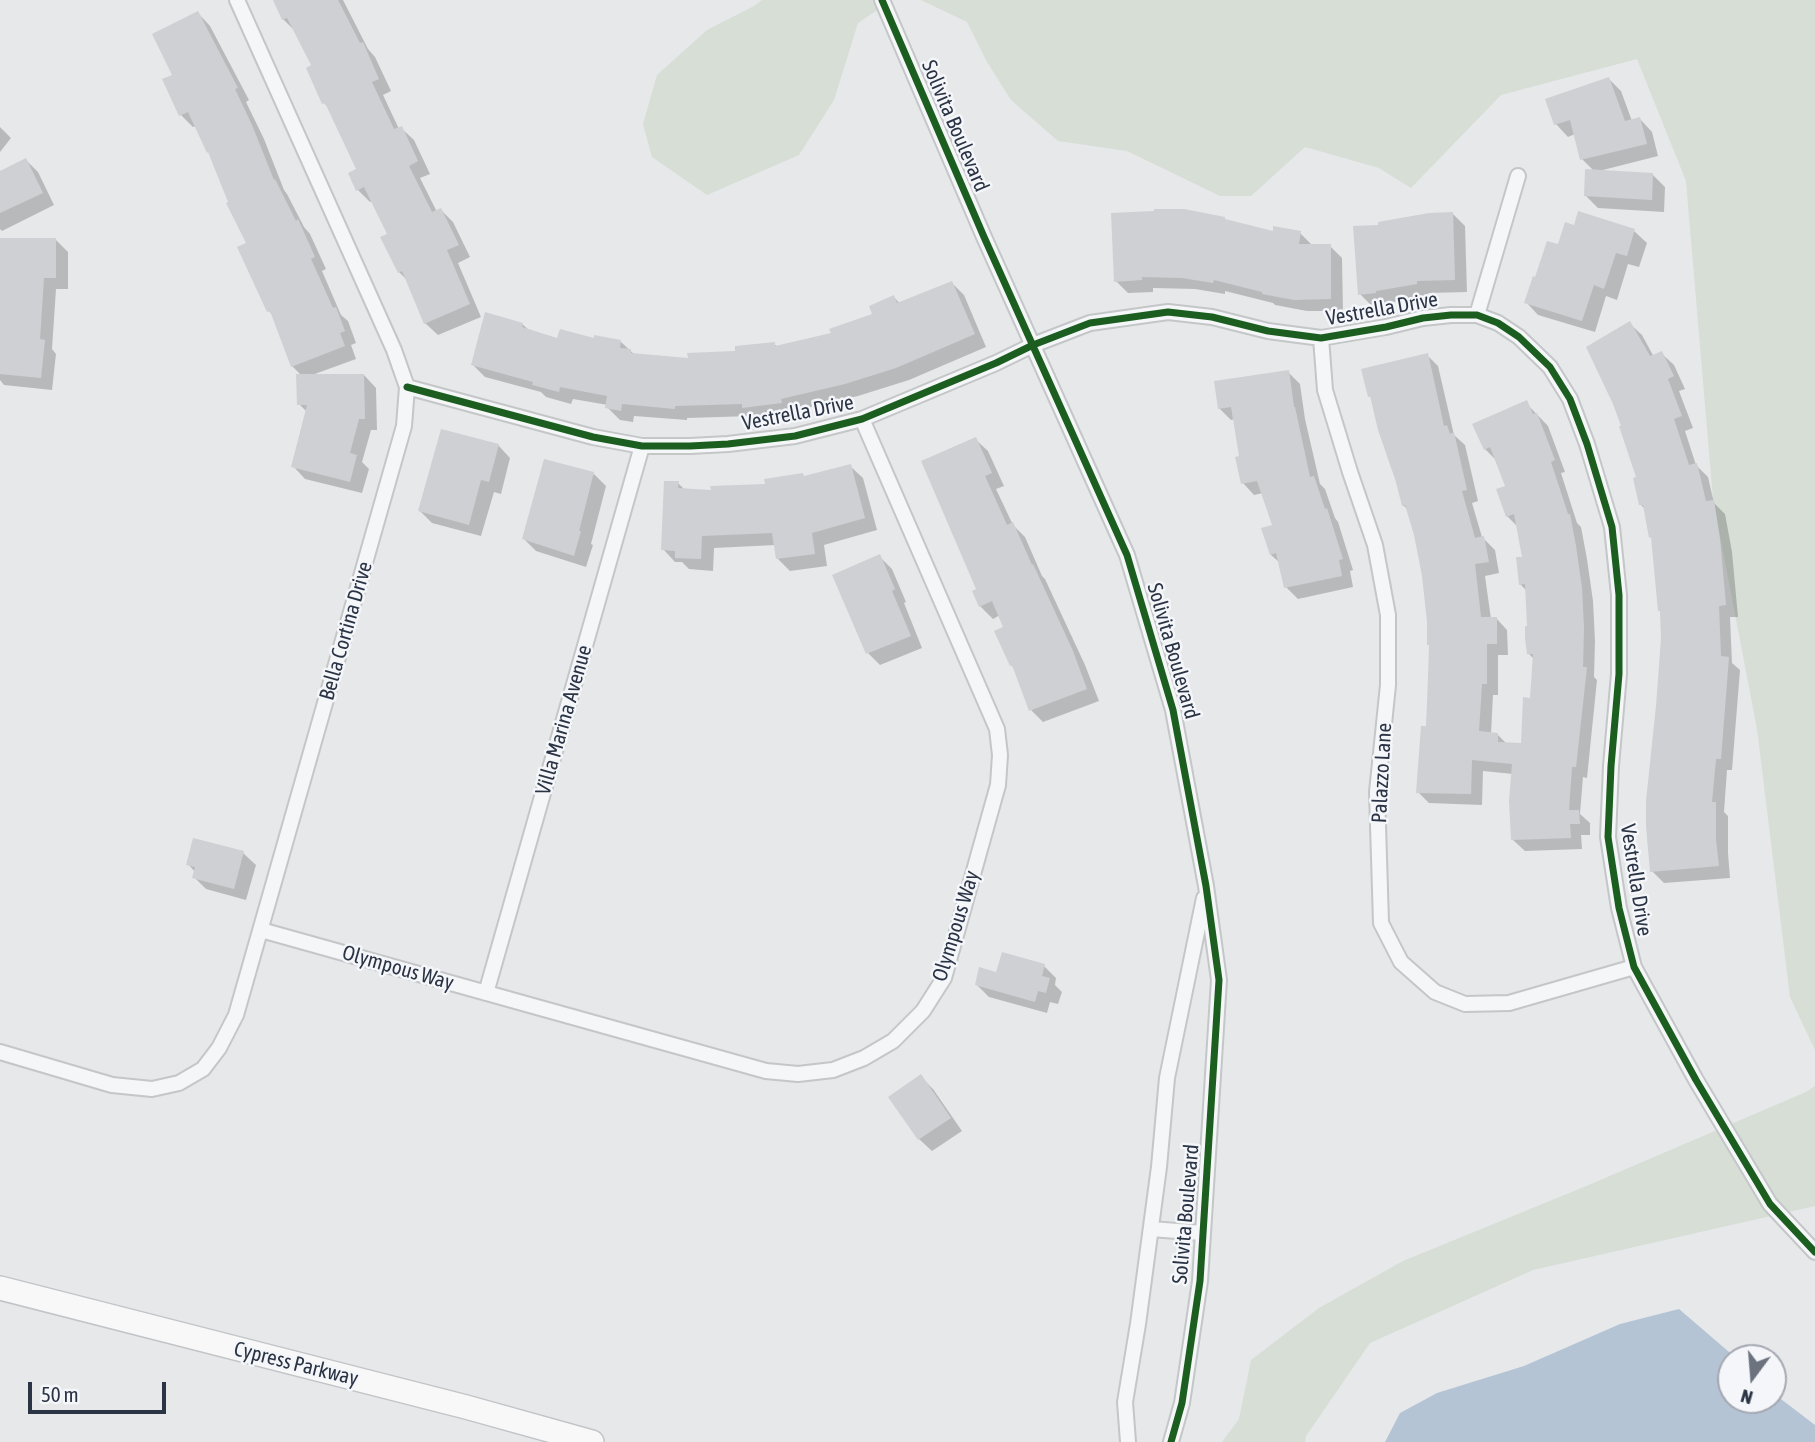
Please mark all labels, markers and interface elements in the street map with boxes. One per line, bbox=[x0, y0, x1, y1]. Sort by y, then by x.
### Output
street label: Solivita Boulevard bbox=[916, 57, 994, 195]
street label: Vestrella Drive bbox=[1324, 287, 1440, 331]
street label: Vestrella Drive bbox=[740, 390, 856, 436]
street label: Bella Cortina Drive bbox=[314, 559, 378, 703]
street label: Solivita Boulevard bbox=[1142, 580, 1204, 722]
street label: Villa Marina Avenue bbox=[531, 642, 597, 798]
street label: Palazzo Lane bbox=[1367, 722, 1397, 824]
street label: Vestrella Drive bbox=[1615, 822, 1657, 938]
street label: Olympous Way bbox=[927, 867, 985, 985]
street label: Olympous Way bbox=[339, 940, 457, 996]
street label: Solivita Boulevard bbox=[1167, 1143, 1205, 1285]
street label: Cypress Parkway bbox=[231, 1336, 361, 1392]
north arrow bbox=[1717, 1344, 1787, 1414]
scale bar bbox=[32, 1368, 170, 1412]
text: 50 m bbox=[41, 1382, 79, 1406]
text: N bbox=[1738, 1385, 1755, 1409]

